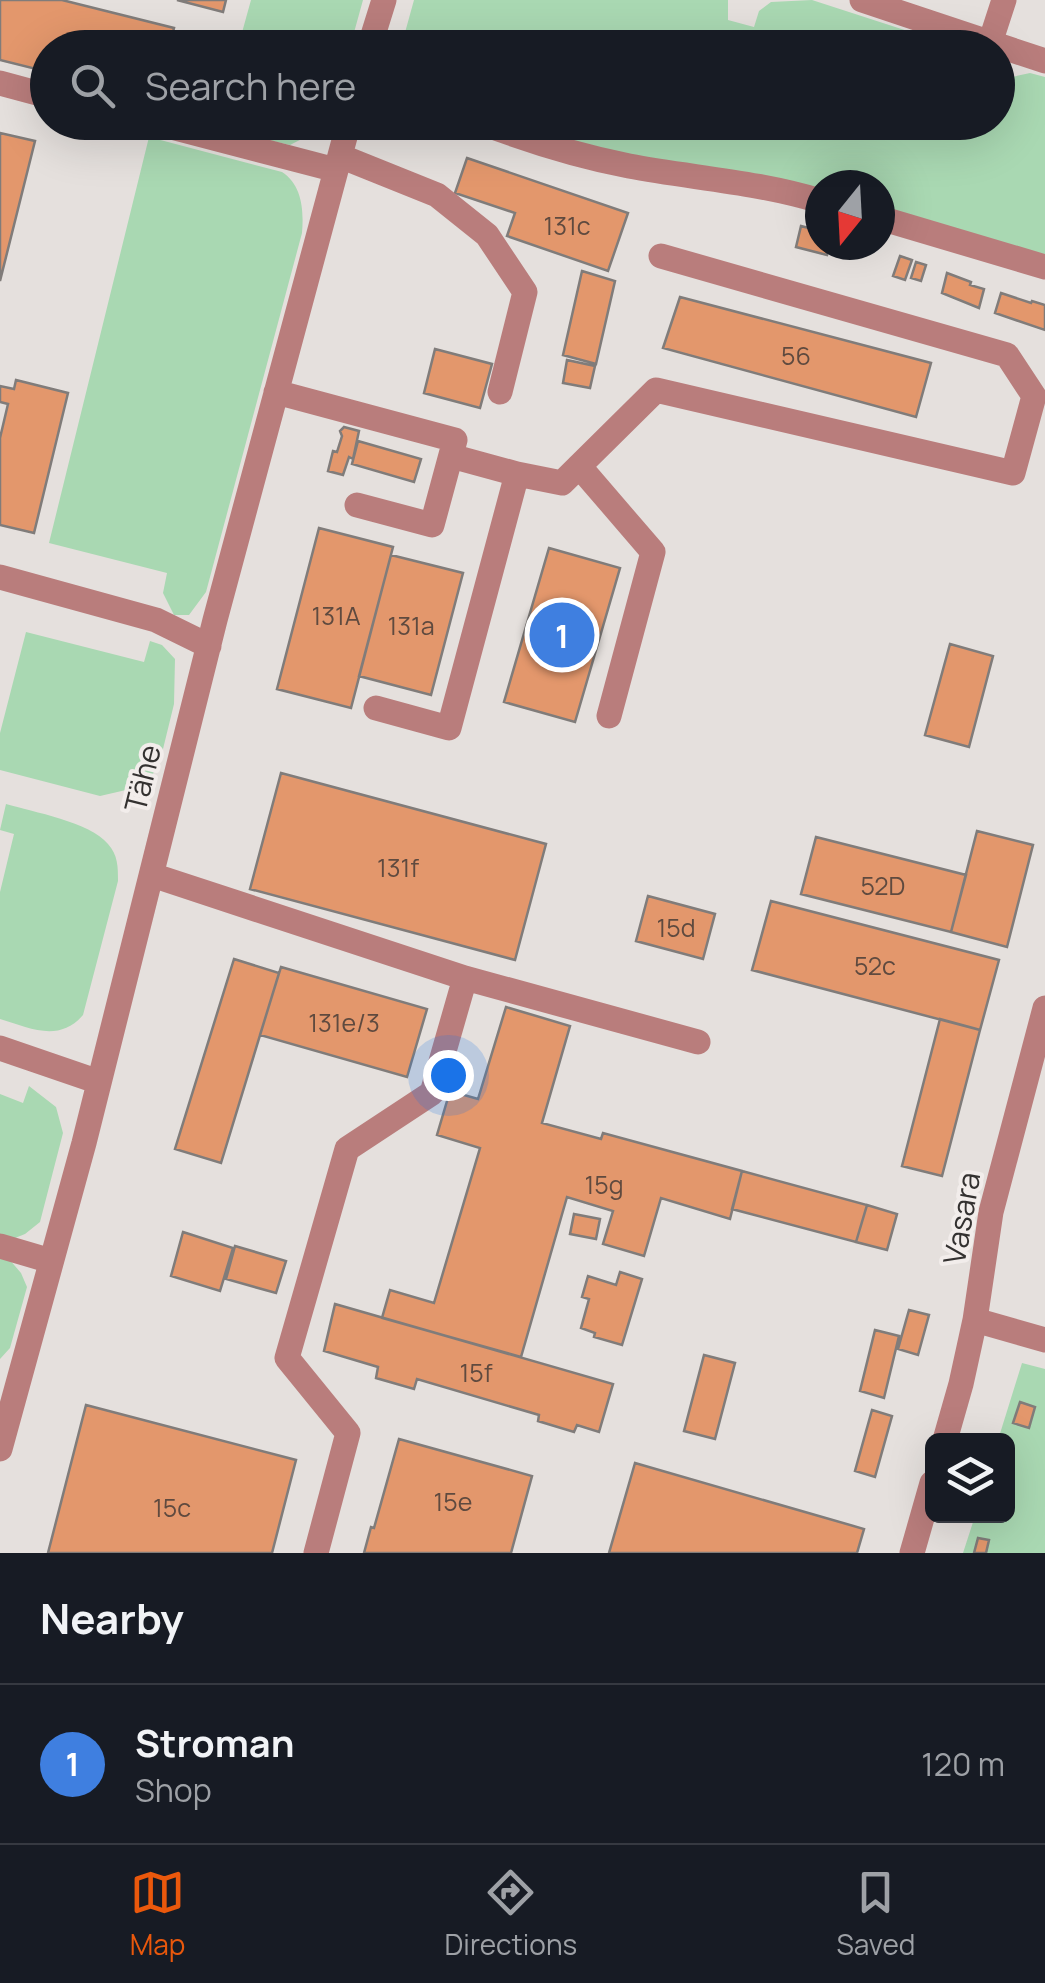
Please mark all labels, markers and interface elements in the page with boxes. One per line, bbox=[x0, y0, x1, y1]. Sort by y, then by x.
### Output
search box bbox=[30, 30, 1015, 140]
icon: search bbox=[65, 58, 120, 113]
text: Search here bbox=[145, 59, 356, 111]
north arrow bbox=[805, 170, 895, 260]
house number: 131c bbox=[543, 208, 591, 243]
house number: 56 bbox=[781, 338, 811, 373]
house number: 131A bbox=[311, 598, 361, 633]
pin: 1 bbox=[530, 598, 594, 672]
house number: 131a bbox=[387, 608, 435, 643]
street label: Tähe bbox=[114, 740, 170, 816]
house number: 131f bbox=[377, 850, 419, 885]
house number: 52D bbox=[861, 868, 905, 903]
house number: 15d bbox=[656, 910, 696, 945]
house number: 52c bbox=[854, 948, 896, 983]
house number: 131e/3 bbox=[308, 1005, 380, 1040]
your location bbox=[423, 1050, 474, 1101]
house number: 15g bbox=[585, 1167, 624, 1202]
street label: Vasara bbox=[933, 1169, 989, 1267]
house number: 15f bbox=[459, 1355, 493, 1390]
map controls bbox=[925, 1433, 1015, 1523]
button: layers bbox=[925, 1433, 1015, 1523]
house number: 15e bbox=[434, 1484, 472, 1519]
house number: 15c bbox=[153, 1490, 191, 1525]
text: Nearby bbox=[40, 1589, 184, 1647]
text: Stroman bbox=[135, 1716, 295, 1768]
text: 1 bbox=[65, 1742, 80, 1786]
text: 120 m bbox=[921, 1742, 1005, 1786]
text: Shop bbox=[135, 1768, 212, 1812]
tab: Map bbox=[130, 1865, 185, 1963]
tab: Directions bbox=[445, 1865, 577, 1963]
tab: Saved bbox=[836, 1865, 915, 1963]

